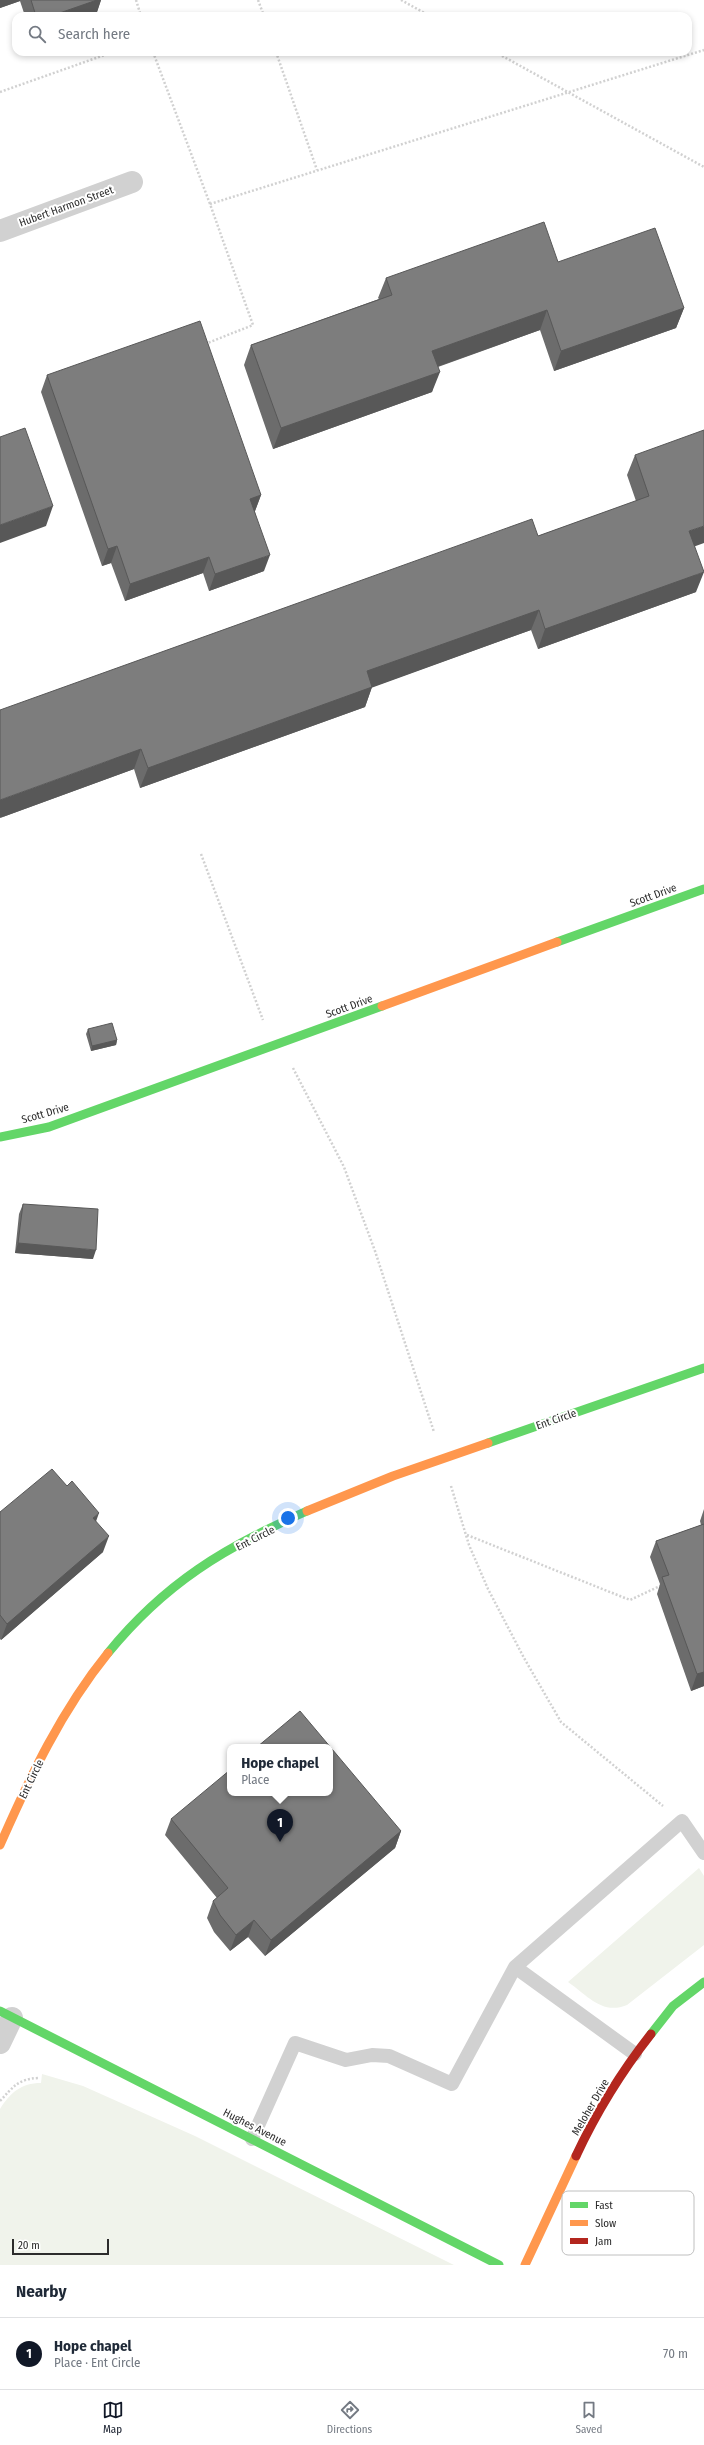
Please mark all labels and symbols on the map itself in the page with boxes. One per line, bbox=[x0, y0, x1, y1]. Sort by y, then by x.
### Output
street label: Hubert Harmon Street bbox=[17, 183, 115, 230]
street label: Scott Drive bbox=[628, 881, 678, 910]
street label: Scott Drive bbox=[324, 992, 374, 1021]
street label: Scott Drive bbox=[20, 1101, 70, 1126]
street label: Ent Circle bbox=[534, 1407, 578, 1432]
your location bbox=[278, 1508, 298, 1528]
street label: Ent Circle bbox=[234, 1523, 277, 1554]
street label: Ent Circle bbox=[16, 1758, 46, 1801]
pin: 1 bbox=[267, 1809, 293, 1842]
street label: Meloher Drive bbox=[569, 2077, 612, 2138]
street label: Hughes Avenue bbox=[221, 2106, 289, 2149]
legend bbox=[562, 2191, 694, 2255]
text: Fast bbox=[595, 2199, 613, 2212]
text: Slow bbox=[595, 2217, 616, 2230]
text: Jam bbox=[595, 2235, 612, 2248]
scale bar bbox=[12, 2237, 109, 2256]

